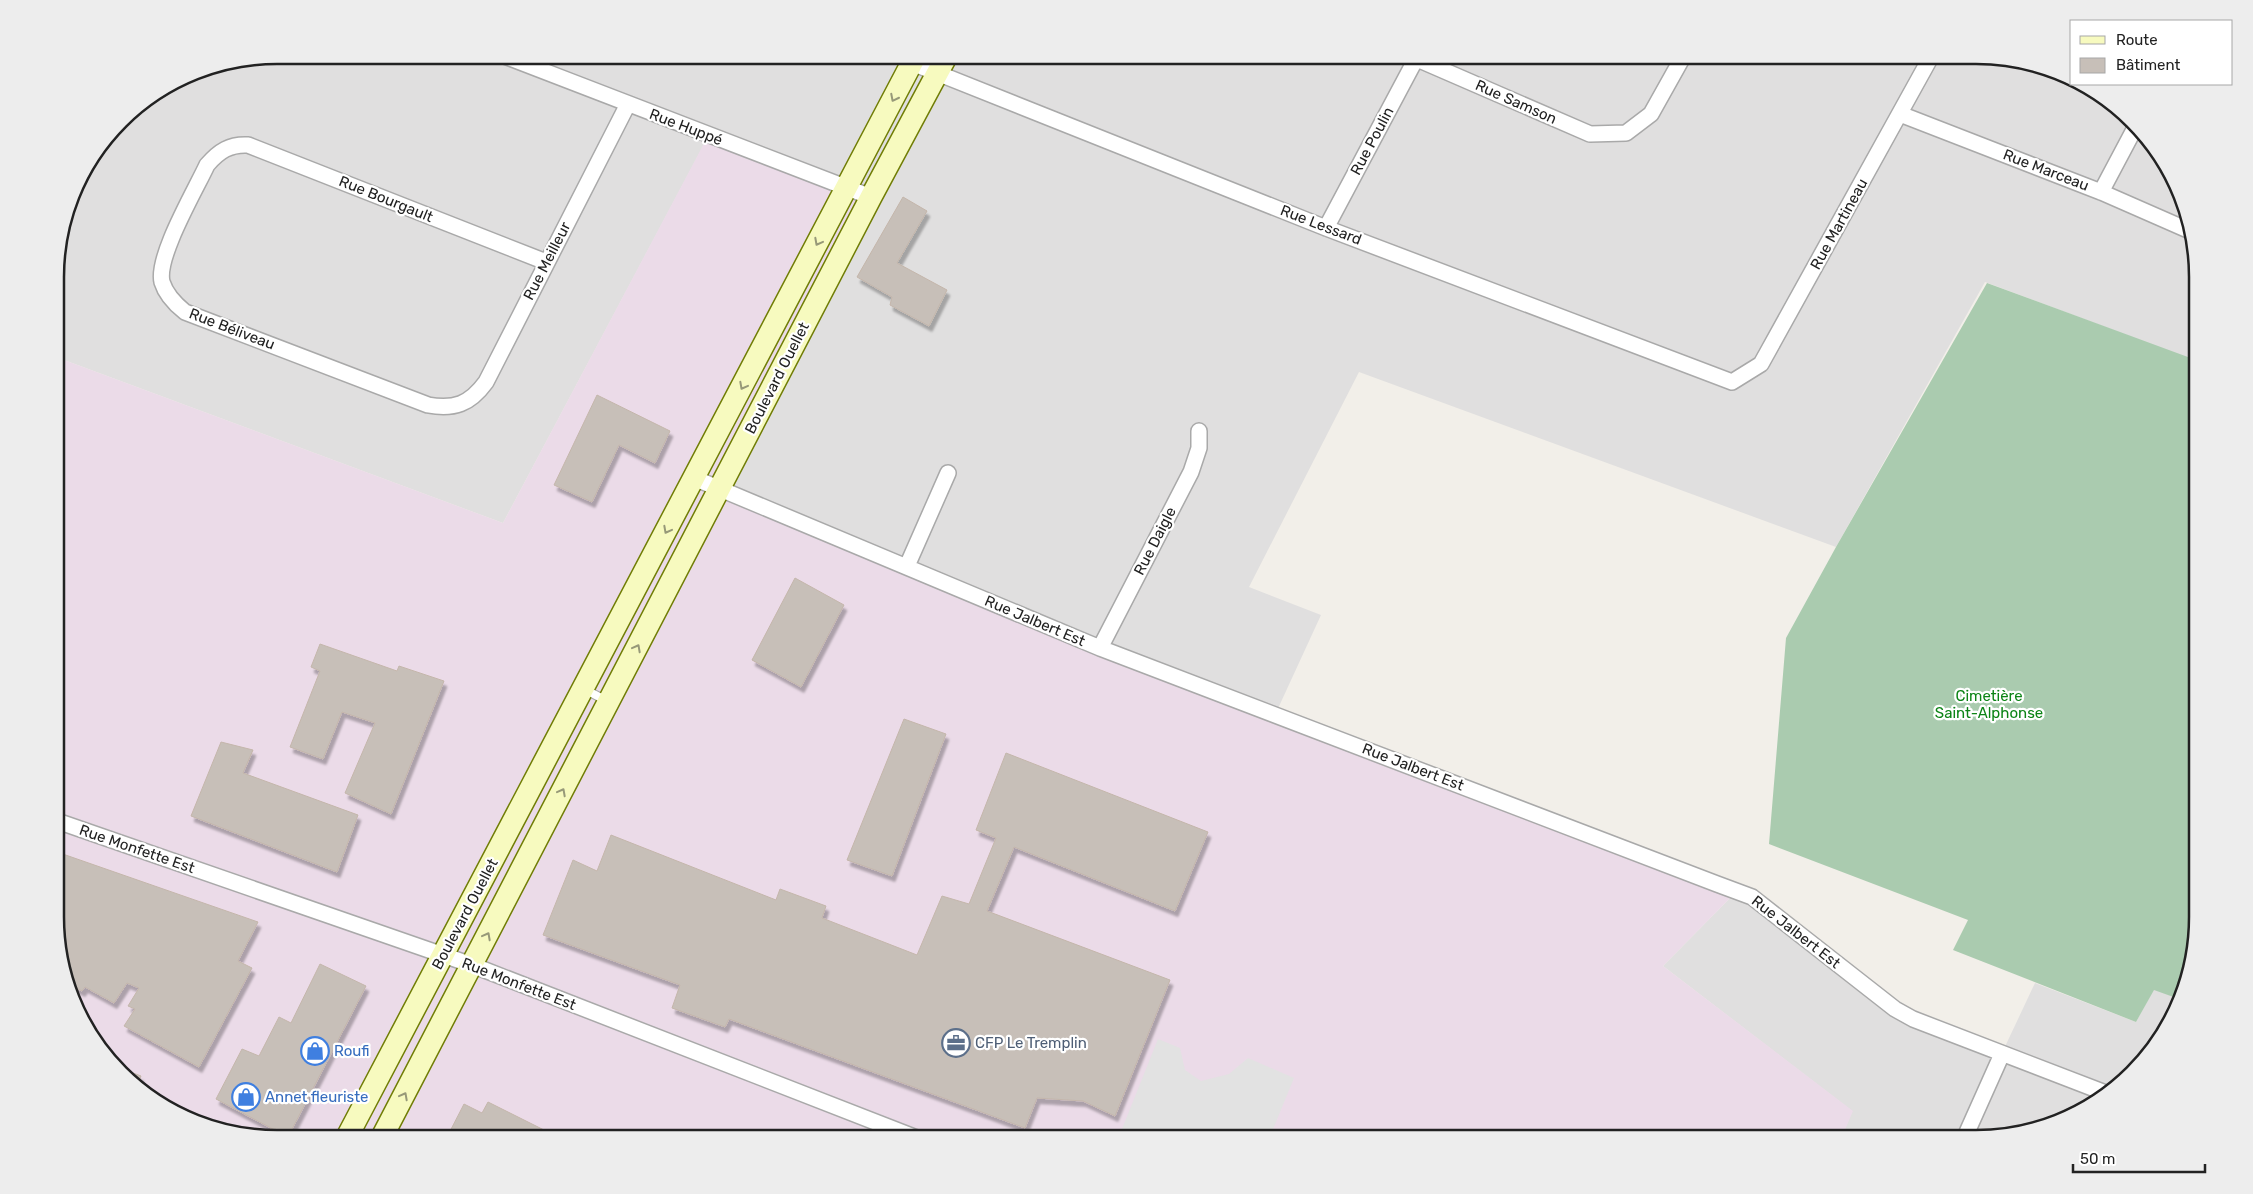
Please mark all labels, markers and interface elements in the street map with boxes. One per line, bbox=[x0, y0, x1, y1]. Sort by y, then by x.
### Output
legend bbox=[2070, 20, 2233, 85]
text: Route bbox=[2116, 31, 2158, 49]
text: Bâtiment bbox=[2116, 56, 2180, 74]
street label: Rue Samson bbox=[1472, 76, 1560, 128]
one-way arrow bbox=[890, 93, 900, 102]
street label: Rue Poulin bbox=[1347, 104, 1397, 178]
street label: Rue Huppé bbox=[647, 105, 725, 149]
street label: Rue Marceau bbox=[2000, 145, 2092, 195]
street label: Rue Bourgault bbox=[336, 172, 436, 226]
street label: Rue Martineau bbox=[1807, 175, 1871, 273]
street label: Rue Lessard bbox=[1278, 201, 1364, 249]
street label: Rue Meilleur bbox=[520, 219, 575, 303]
one-way arrow bbox=[815, 237, 825, 246]
street label: Rue Béliveau bbox=[187, 304, 277, 354]
street label: Boulevard Ouellet bbox=[741, 319, 813, 437]
one-way arrow bbox=[739, 381, 749, 390]
street label: Rue Daigle bbox=[1130, 504, 1180, 578]
one-way arrow bbox=[663, 525, 673, 534]
street label: Rue Jalbert Est bbox=[982, 592, 1088, 650]
one-way arrow bbox=[631, 644, 641, 653]
park label: Cimetière Saint-Alphonse bbox=[1935, 687, 2043, 722]
street label: Rue Jalbert Est bbox=[1360, 739, 1467, 795]
one-way arrow bbox=[556, 788, 566, 797]
street label: Rue Monfette Est bbox=[77, 821, 197, 877]
street label: Boulevard Ouellet bbox=[428, 855, 502, 973]
street label: Rue Jalbert Est bbox=[1748, 892, 1844, 972]
one-way arrow bbox=[481, 932, 491, 941]
street label: Rue Monfette Est bbox=[459, 954, 579, 1014]
office icon: CFP Le Tremplin bbox=[941, 1028, 971, 1058]
place label: CFP Le Tremplin bbox=[975, 1034, 1087, 1052]
shop icon: Roufi bbox=[300, 1036, 330, 1066]
place label: Roufi bbox=[334, 1042, 370, 1060]
shop icon: Annet fleuriste bbox=[231, 1082, 261, 1112]
place label: Annet fleuriste bbox=[265, 1088, 369, 1106]
one-way arrow bbox=[398, 1092, 408, 1101]
scale bar bbox=[2073, 1142, 2206, 1174]
text: 50 m bbox=[2080, 1150, 2115, 1168]

